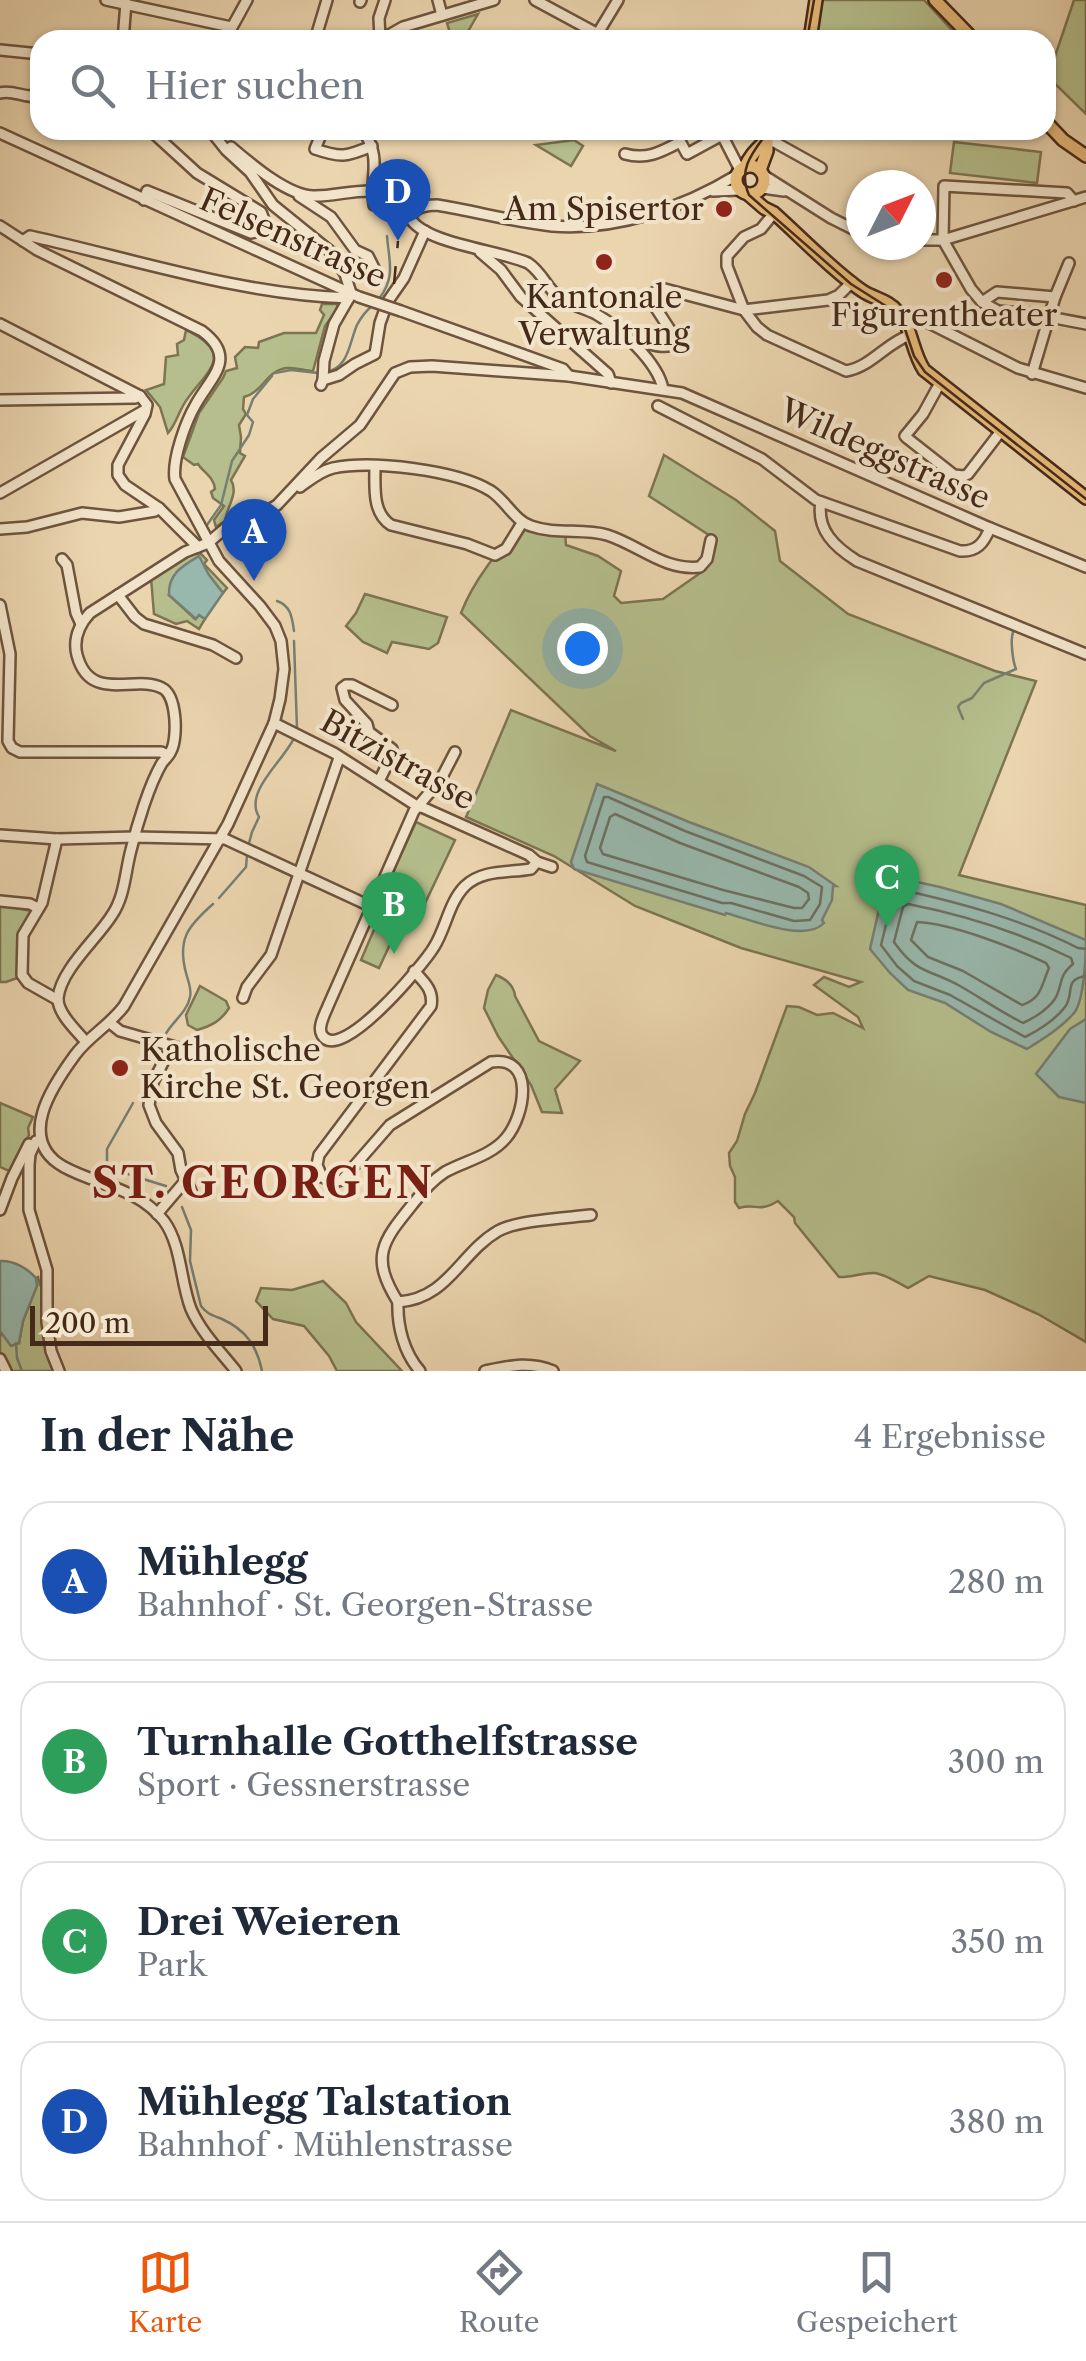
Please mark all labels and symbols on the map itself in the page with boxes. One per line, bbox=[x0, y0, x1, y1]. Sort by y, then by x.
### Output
pin: D bbox=[366, 158, 430, 241]
north arrow bbox=[846, 170, 936, 260]
street label: Felsenstrasse bbox=[194, 179, 392, 296]
place label: Am Spisertor bbox=[503, 189, 705, 228]
marker: Am Spisertor bbox=[713, 198, 735, 220]
marker: Kantonale Verwaltung bbox=[593, 251, 615, 273]
marker: Figurentheater bbox=[933, 269, 955, 291]
place label: Kantonale Verwaltung bbox=[517, 277, 691, 353]
place label: Figurentheater bbox=[831, 295, 1058, 334]
street label: Wildeggstrasse bbox=[773, 389, 997, 517]
pin: A bbox=[222, 498, 286, 581]
your location bbox=[557, 623, 608, 674]
street label: Bitzistrasse bbox=[314, 701, 482, 818]
pin: C bbox=[854, 844, 920, 927]
pin: B bbox=[362, 872, 426, 954]
place label: Katholische Kirche St. Georgen bbox=[140, 1030, 430, 1106]
marker: Katholische Kirche St. Georgen bbox=[109, 1057, 131, 1079]
district label: ST. GEORGEN bbox=[92, 1157, 434, 1209]
scale bar bbox=[30, 1301, 268, 1346]

